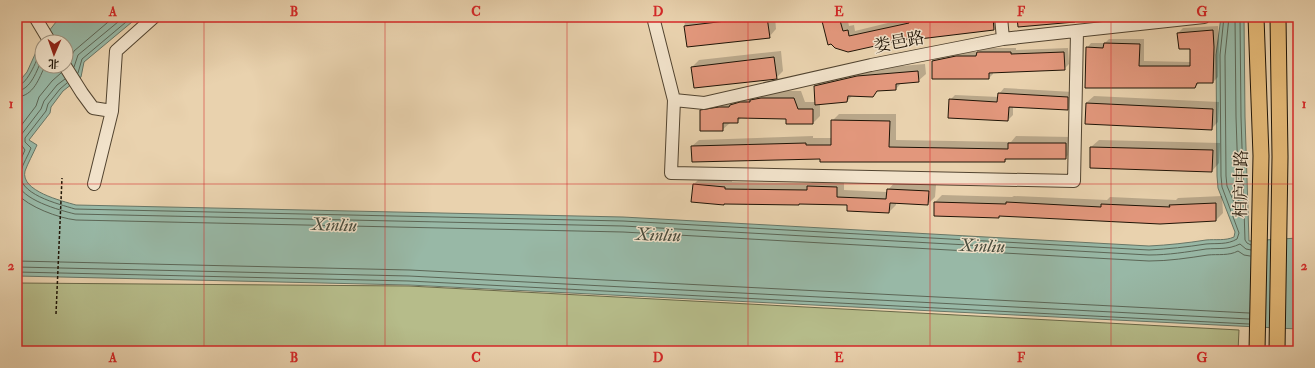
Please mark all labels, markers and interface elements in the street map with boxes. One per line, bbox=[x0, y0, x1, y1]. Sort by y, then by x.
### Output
text: A bbox=[108, 4, 118, 20]
text: B bbox=[290, 4, 298, 20]
text: C bbox=[471, 4, 481, 20]
text: D bbox=[653, 4, 664, 20]
text: E bbox=[834, 4, 844, 20]
text: F bbox=[1017, 4, 1026, 20]
text: G bbox=[1197, 4, 1208, 20]
street label: 娄邑路 bbox=[872, 27, 926, 57]
north arrow bbox=[34, 34, 74, 74]
text: 北 bbox=[48, 57, 59, 70]
text: 1 bbox=[9, 96, 14, 112]
text: 1 bbox=[1302, 96, 1307, 112]
street label: 柏庐中路 bbox=[1230, 150, 1252, 218]
water label: Xinliu bbox=[309, 213, 358, 237]
water label: Xinliu bbox=[633, 223, 682, 247]
water label: Xinliu bbox=[957, 234, 1006, 258]
text: 2 bbox=[8, 258, 15, 274]
text: 2 bbox=[1301, 258, 1308, 274]
text: A bbox=[108, 350, 118, 366]
text: B bbox=[290, 350, 298, 366]
text: C bbox=[471, 350, 481, 366]
text: D bbox=[653, 350, 664, 366]
text: E bbox=[834, 350, 844, 366]
text: F bbox=[1017, 350, 1026, 366]
text: G bbox=[1197, 350, 1208, 366]

